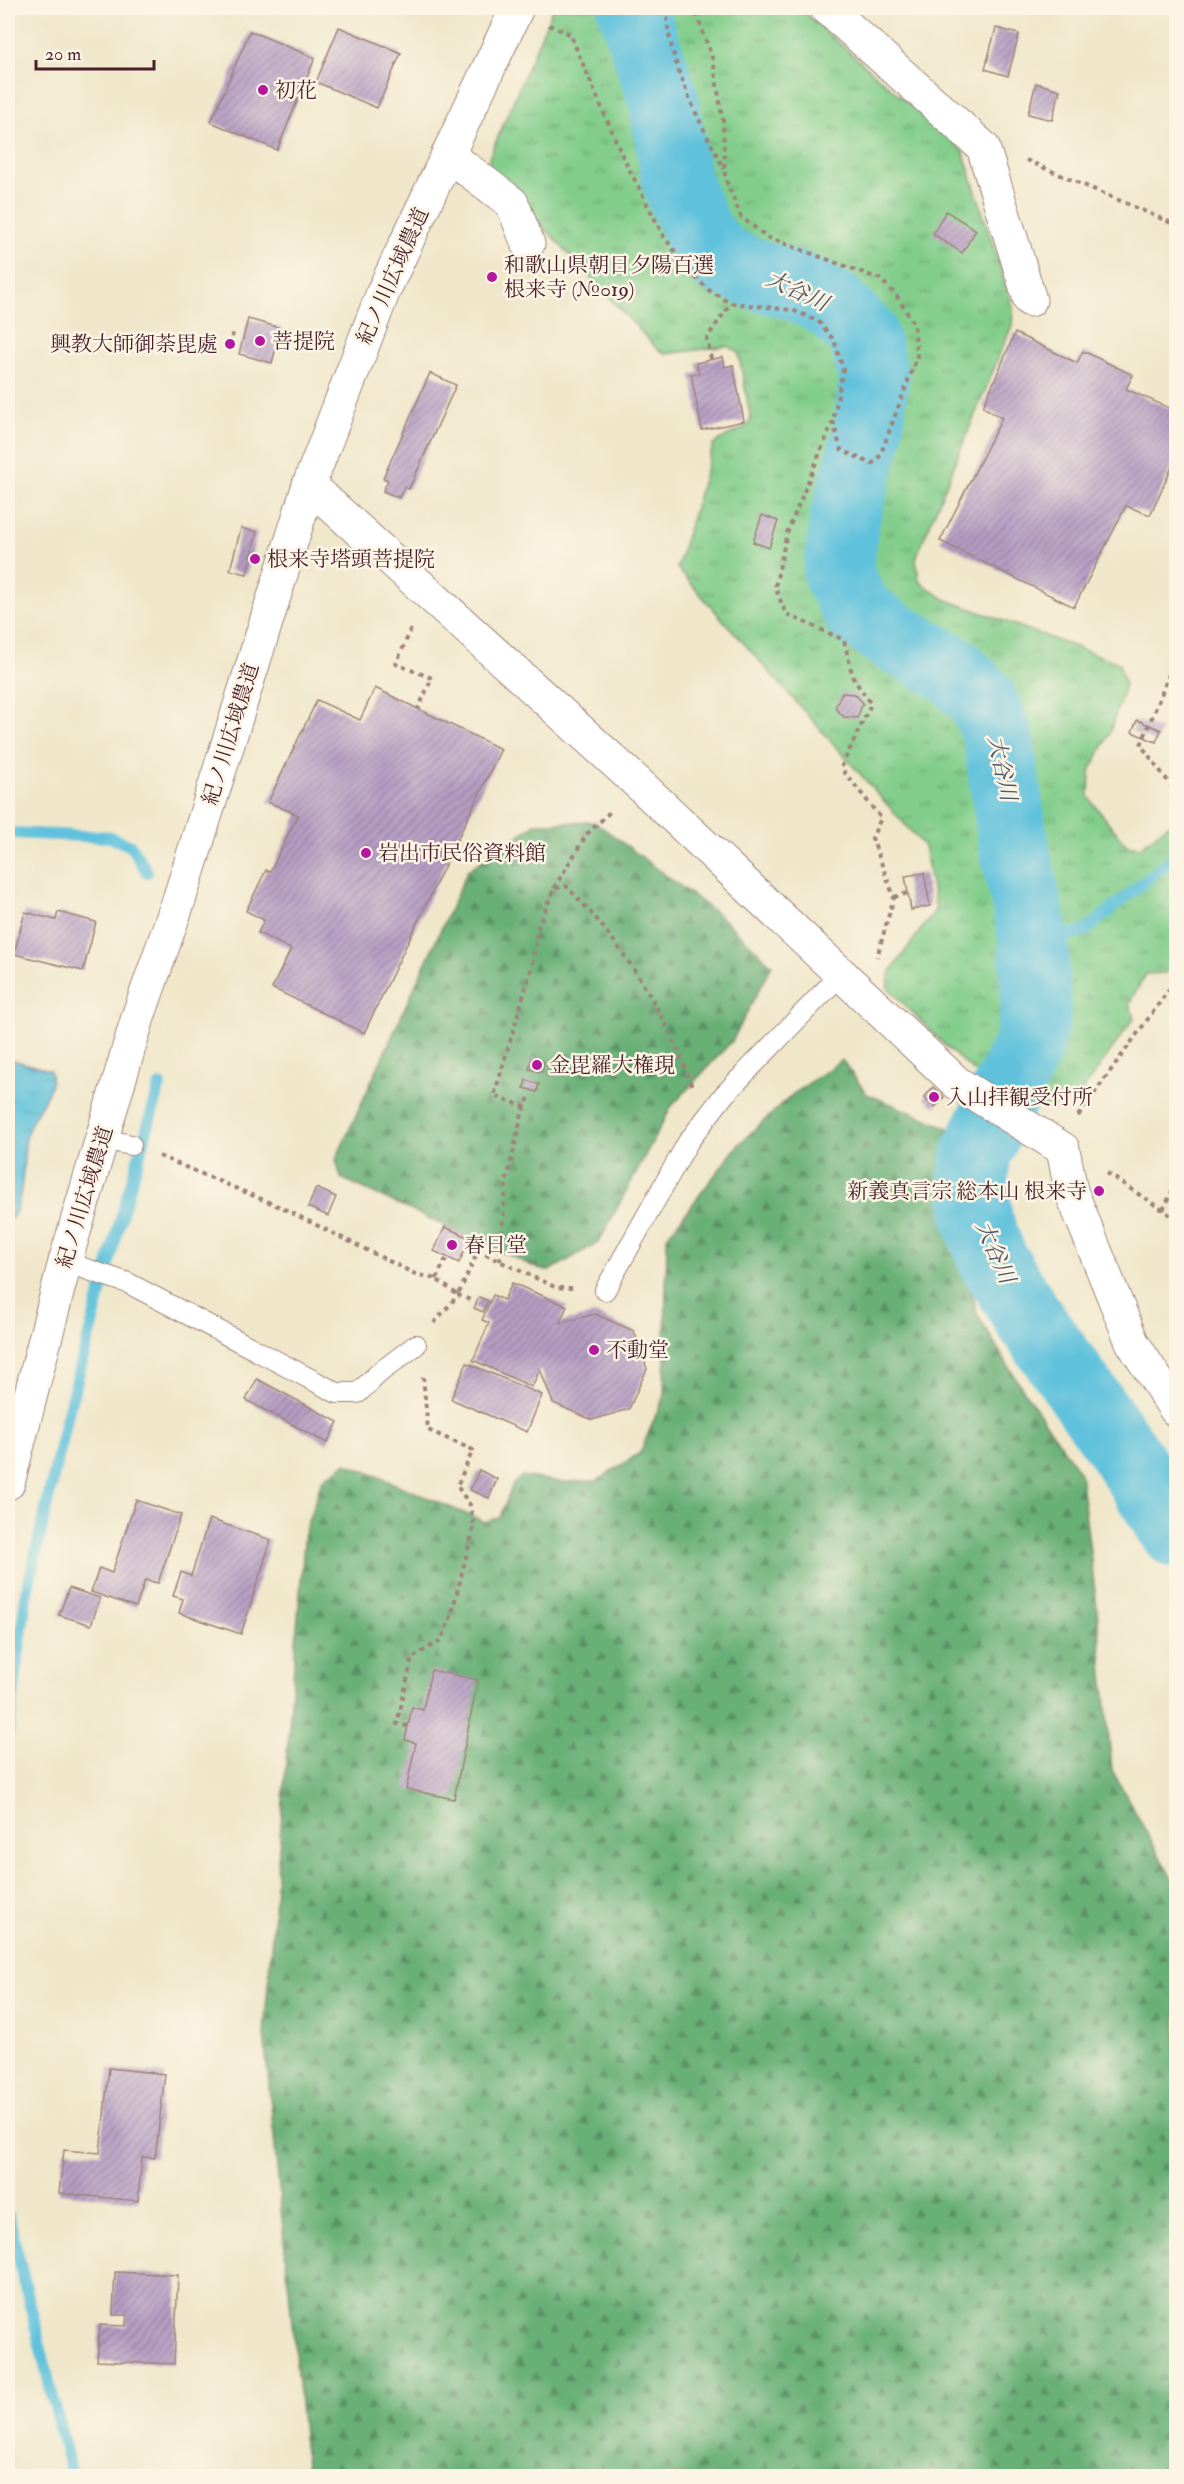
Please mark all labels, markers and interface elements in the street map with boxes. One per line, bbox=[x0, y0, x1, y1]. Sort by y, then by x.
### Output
scale bar bbox=[36, 33, 154, 71]
text: 20 m bbox=[45, 43, 81, 66]
place label: 初花 bbox=[275, 77, 317, 104]
marker: 初花 bbox=[256, 83, 270, 97]
street label: 紀ノ川広域農道 bbox=[351, 203, 435, 349]
place label: 和歌山県朝日夕陽百選 根来寺 (№019) bbox=[504, 252, 714, 303]
water label: 大谷川 bbox=[761, 264, 835, 318]
marker: 和歌山県朝日夕陽百選 根来寺 (№019) bbox=[485, 270, 499, 284]
place label: 菩提院 bbox=[272, 328, 335, 355]
place label: 興教大師御荼毘處 bbox=[50, 331, 218, 358]
marker: 菩提院 bbox=[253, 334, 267, 348]
marker: 興教大師御荼毘處 bbox=[223, 337, 237, 351]
place label: 根来寺塔頭菩提院 bbox=[267, 546, 435, 573]
marker: 根来寺塔頭菩提院 bbox=[248, 552, 262, 566]
street label: 紀ノ川広域農道 bbox=[197, 660, 265, 808]
water label: 大谷川 bbox=[981, 733, 1023, 805]
place label: 岩出市民俗資料館 bbox=[378, 840, 546, 867]
marker: 岩出市民俗資料館 bbox=[359, 846, 373, 860]
place label: 金毘羅大権現 bbox=[549, 1052, 675, 1079]
marker: 金毘羅大権現 bbox=[530, 1058, 544, 1072]
place label: 入山拝観受付所 bbox=[946, 1084, 1093, 1111]
marker: 入山拝観受付所 bbox=[927, 1090, 941, 1104]
street label: 紀ノ川広域農道 bbox=[51, 1123, 119, 1271]
place label: 新義真言宗 総本山 根来寺 bbox=[847, 1178, 1087, 1205]
marker: 新義真言宗 総本山 根来寺 bbox=[1092, 1184, 1106, 1198]
water label: 大谷川 bbox=[969, 1216, 1022, 1290]
place label: 春日堂 bbox=[464, 1232, 527, 1259]
marker: 春日堂 bbox=[445, 1238, 459, 1252]
place label: 不動堂 bbox=[606, 1337, 669, 1364]
marker: 不動堂 bbox=[587, 1343, 601, 1357]

